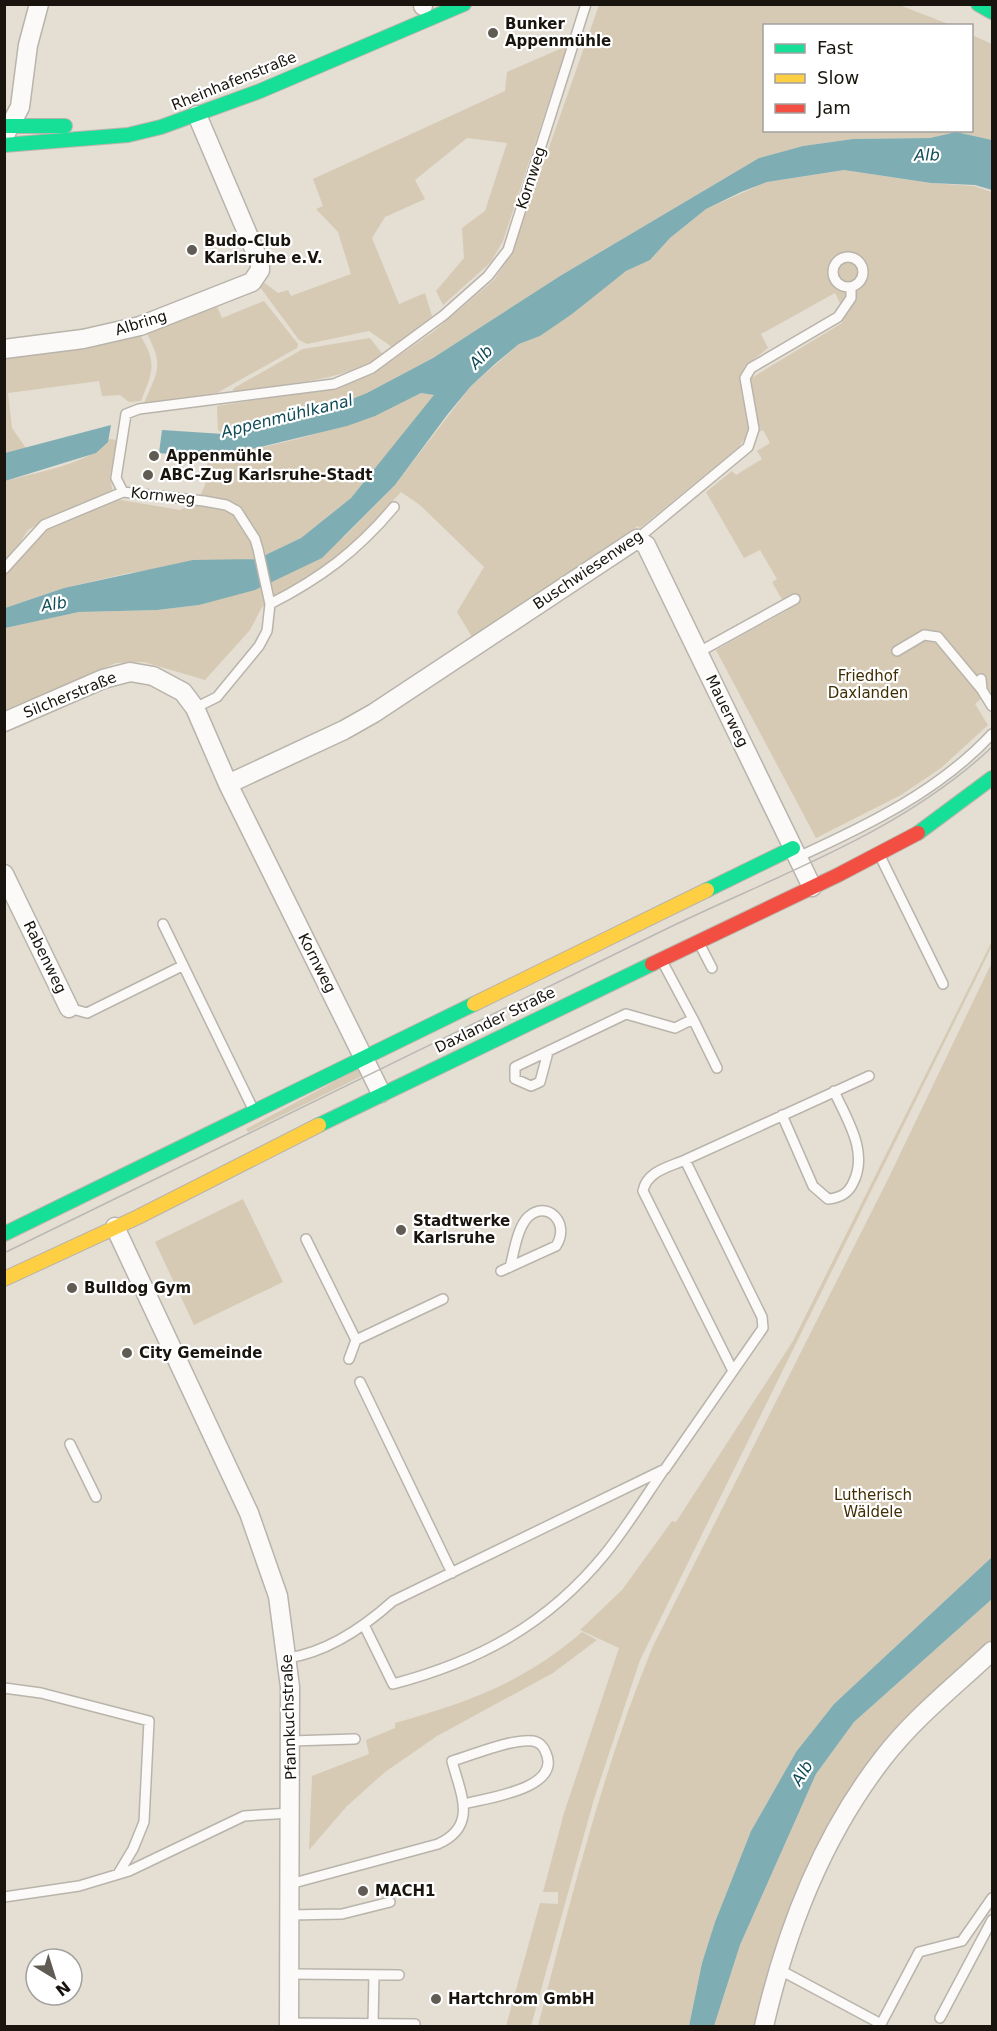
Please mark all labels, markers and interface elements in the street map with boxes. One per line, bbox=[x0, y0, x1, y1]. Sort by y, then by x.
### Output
place label: Bunker Appenmühle bbox=[505, 15, 611, 50]
legend bbox=[763, 24, 973, 132]
marker: Bunker Appenmühle bbox=[486, 26, 500, 40]
text: Fast bbox=[817, 37, 853, 58]
street label: Rheinhafenstraße bbox=[169, 48, 299, 114]
text: Slow bbox=[817, 67, 859, 88]
text: Jam bbox=[816, 97, 851, 118]
street label: Kornweg bbox=[512, 144, 550, 212]
water label: Alb bbox=[913, 145, 940, 165]
place label: Budo-Club Karlsruhe e.V. bbox=[204, 232, 323, 267]
marker: Budo-Club Karlsruhe e.V. bbox=[185, 243, 199, 257]
street label: Albring bbox=[113, 307, 169, 339]
water label: Alb bbox=[465, 341, 497, 374]
water label: Appenmühlkanal bbox=[218, 390, 355, 442]
place label: Appenmühle bbox=[166, 447, 272, 465]
marker: Appenmühle bbox=[147, 449, 161, 463]
place label: ABC-Zug Karlsruhe-Stadt bbox=[160, 466, 373, 484]
marker: ABC-Zug Karlsruhe-Stadt bbox=[141, 468, 155, 482]
street label: Kornweg bbox=[130, 484, 196, 508]
street label: Buschwiesenweg bbox=[530, 527, 646, 613]
water label: Alb bbox=[39, 593, 68, 616]
park label: Friedhof Daxlanden bbox=[828, 667, 908, 702]
street label: Silcherstraße bbox=[21, 668, 119, 722]
street label: Mauerweg bbox=[702, 672, 752, 750]
street label: Rabenweg bbox=[20, 918, 70, 996]
street label: Kornweg bbox=[294, 930, 340, 996]
street label: Daxlander Straße bbox=[432, 983, 558, 1057]
place label: Stadtwerke Karlsruhe bbox=[413, 1212, 510, 1247]
marker: Stadtwerke Karlsruhe bbox=[394, 1223, 408, 1237]
place label: Bulldog Gym bbox=[84, 1279, 191, 1297]
marker: Bulldog Gym bbox=[65, 1281, 79, 1295]
place label: City Gemeinde bbox=[139, 1344, 262, 1362]
marker: City Gemeinde bbox=[120, 1346, 134, 1360]
park label: Lutherisch Wäldele bbox=[834, 1486, 912, 1521]
street label: Pfannkuchstraße bbox=[278, 1654, 300, 1780]
water label: Alb bbox=[787, 1757, 817, 1790]
place label: MACH1 bbox=[375, 1882, 436, 1900]
marker: MACH1 bbox=[356, 1884, 370, 1898]
north arrow bbox=[24, 1947, 84, 2007]
text: N bbox=[52, 1977, 74, 2000]
place label: Hartchrom GmbH bbox=[448, 1990, 595, 2008]
marker: Hartchrom GmbH bbox=[429, 1992, 443, 2006]

